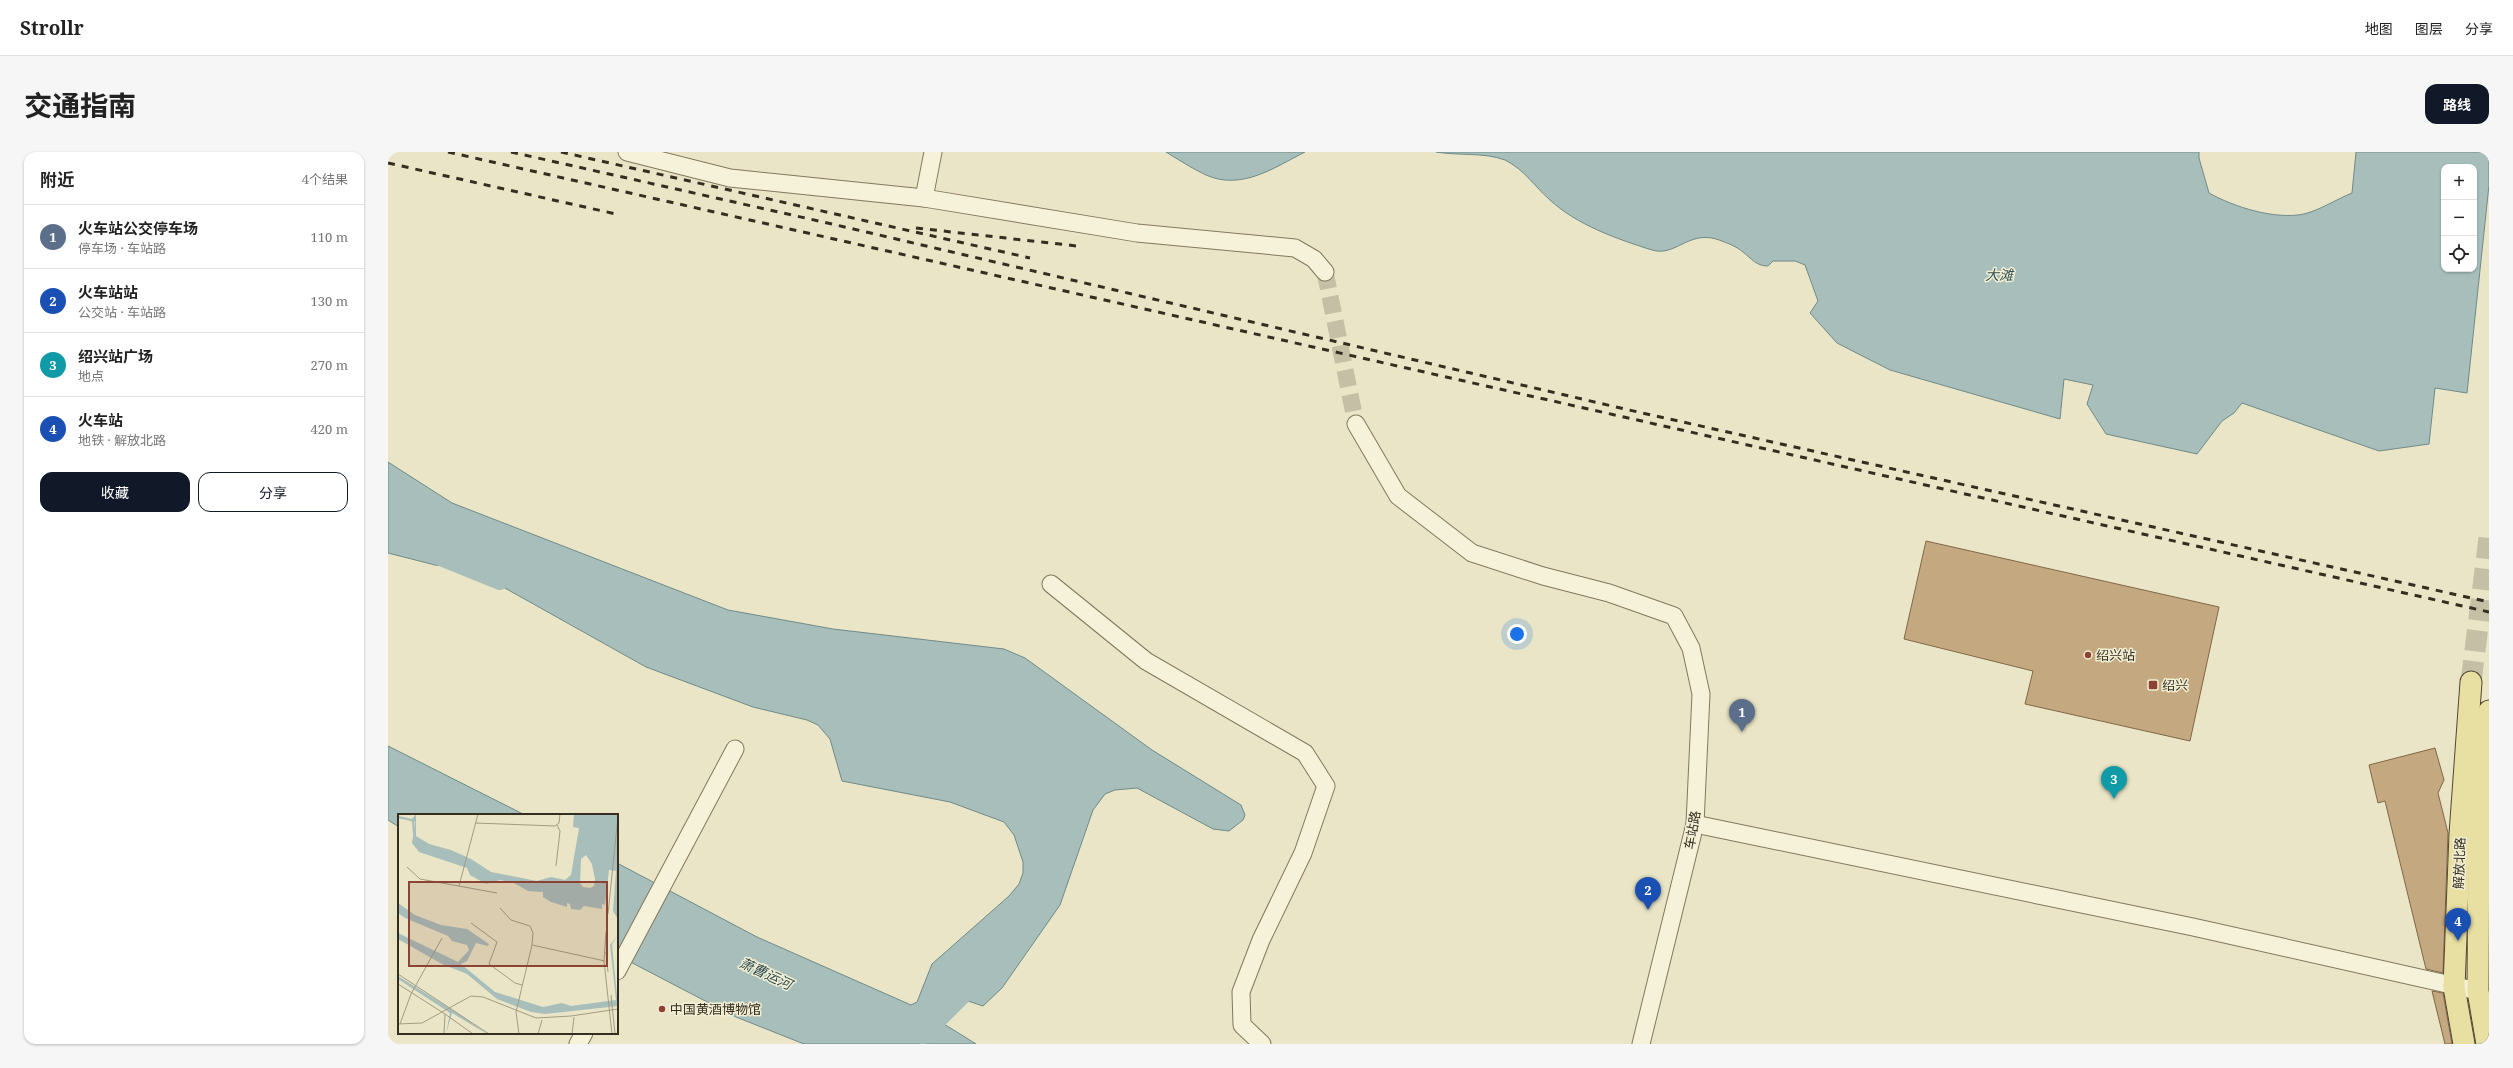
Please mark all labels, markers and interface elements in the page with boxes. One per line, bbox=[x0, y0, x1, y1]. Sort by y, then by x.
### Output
text: Strollr bbox=[20, 15, 84, 41]
text: 地图 bbox=[2365, 19, 2393, 38]
text: 图层 bbox=[2415, 19, 2443, 38]
text: 分享 bbox=[2465, 19, 2493, 38]
button: 路线 bbox=[2425, 84, 2489, 124]
text: 交通指南 bbox=[24, 86, 136, 124]
map controls bbox=[2441, 164, 2477, 272]
button: + bbox=[2441, 164, 2477, 200]
text: 附近 bbox=[40, 168, 74, 191]
text: 4个结果 bbox=[302, 170, 348, 188]
button: − bbox=[2441, 200, 2477, 236]
text: 火车站公交停车场 bbox=[78, 218, 198, 238]
text: 1 bbox=[49, 228, 57, 246]
text: 110 m bbox=[311, 228, 348, 246]
button: locate bbox=[2441, 236, 2477, 272]
text: 停车场 · 车站路 bbox=[78, 239, 166, 257]
water label: 大滩 bbox=[1985, 265, 2015, 284]
text: 火车站站 bbox=[78, 282, 138, 302]
text: 2 bbox=[49, 292, 57, 310]
text: 130 m bbox=[311, 292, 348, 310]
text: 公交站 · 车站路 bbox=[78, 303, 166, 321]
text: 绍兴站广场 bbox=[78, 346, 153, 366]
text: 3 bbox=[49, 356, 57, 374]
text: 270 m bbox=[311, 356, 348, 374]
text: 地点 bbox=[78, 367, 104, 385]
text: 火车站 bbox=[78, 410, 123, 430]
text: 4 bbox=[49, 420, 57, 438]
text: 420 m bbox=[311, 420, 348, 438]
text: 地铁 · 解放北路 bbox=[78, 431, 166, 449]
button: 收藏 bbox=[40, 472, 190, 512]
button: 分享 bbox=[198, 472, 348, 512]
your location bbox=[1507, 624, 1527, 644]
place label: 绍兴站 bbox=[2096, 646, 2135, 664]
marker: 绍兴站 bbox=[2083, 650, 2093, 660]
place label: 绍兴 bbox=[2162, 676, 2188, 694]
marker: 绍兴 bbox=[2147, 679, 2159, 691]
pin: 1 bbox=[1729, 699, 1755, 732]
pin: 3 bbox=[2101, 766, 2127, 799]
street label: 车站路 bbox=[1680, 809, 1704, 851]
inset map bbox=[398, 814, 618, 1034]
street label: 解放北路 bbox=[2449, 837, 2469, 889]
pin: 2 bbox=[1635, 877, 1661, 910]
pin: 4 bbox=[2445, 908, 2471, 941]
water label: 萧曹运河 bbox=[737, 953, 798, 995]
place label: 中国黄酒博物馆 bbox=[670, 1000, 761, 1018]
marker: 中国黄酒博物馆 bbox=[657, 1004, 667, 1014]

